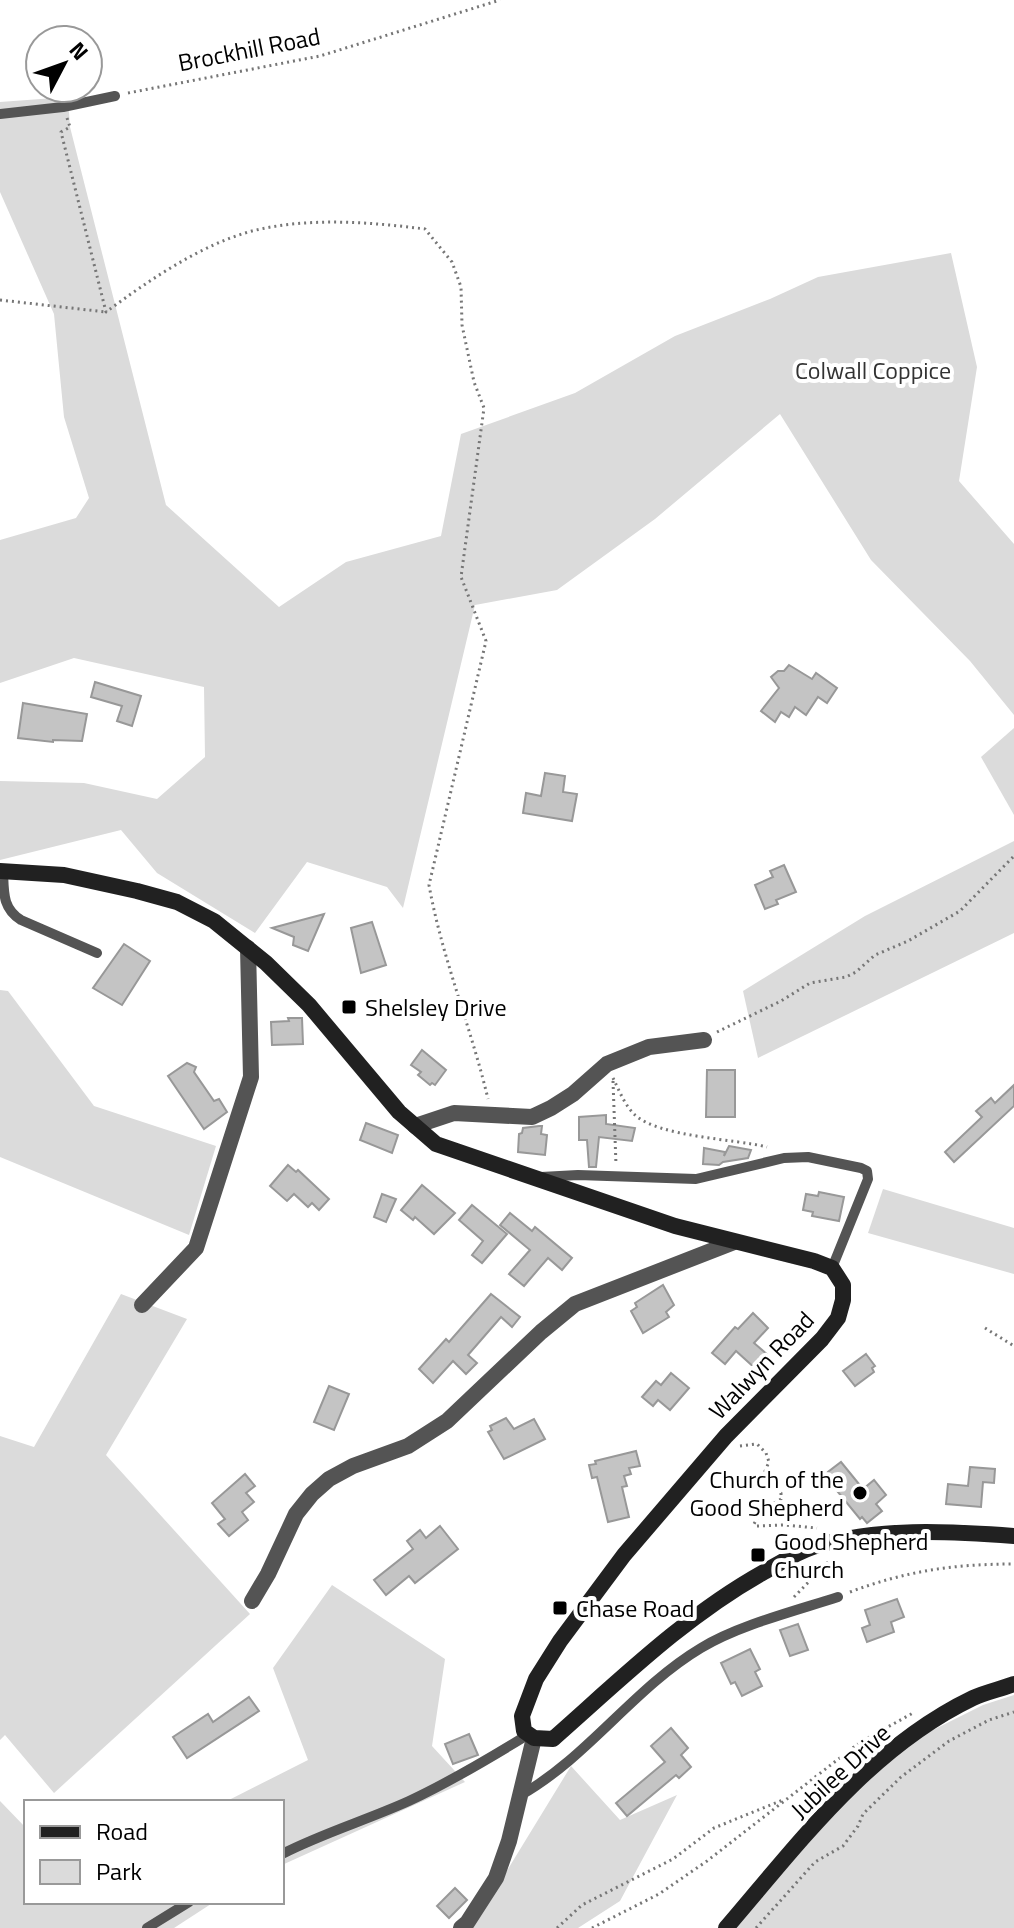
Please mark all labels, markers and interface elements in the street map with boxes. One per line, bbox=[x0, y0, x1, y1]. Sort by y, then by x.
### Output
street label: Brockhill Road bbox=[175, 18, 323, 80]
north arrow bbox=[24, 24, 104, 104]
text: N bbox=[61, 34, 97, 68]
park label: Colwall Coppice bbox=[795, 352, 951, 388]
place label: Shelsley Drive bbox=[365, 989, 507, 1025]
marker: Shelsley Drive bbox=[340, 998, 358, 1016]
street label: Walwyn Road bbox=[700, 1303, 822, 1427]
place label: Church of the Good Shepherd bbox=[690, 1461, 844, 1525]
marker: Church of the Good Shepherd bbox=[851, 1484, 869, 1502]
place label: Good Shepherd Church bbox=[774, 1523, 928, 1587]
marker: Good Shepherd Church bbox=[749, 1546, 767, 1564]
place label: Chase Road bbox=[576, 1590, 695, 1626]
marker: Chase Road bbox=[551, 1599, 569, 1617]
street label: Jubilee Drive bbox=[782, 1715, 898, 1827]
legend bbox=[24, 1800, 284, 1904]
text: Road bbox=[96, 1813, 148, 1849]
text: Park bbox=[96, 1853, 142, 1889]

